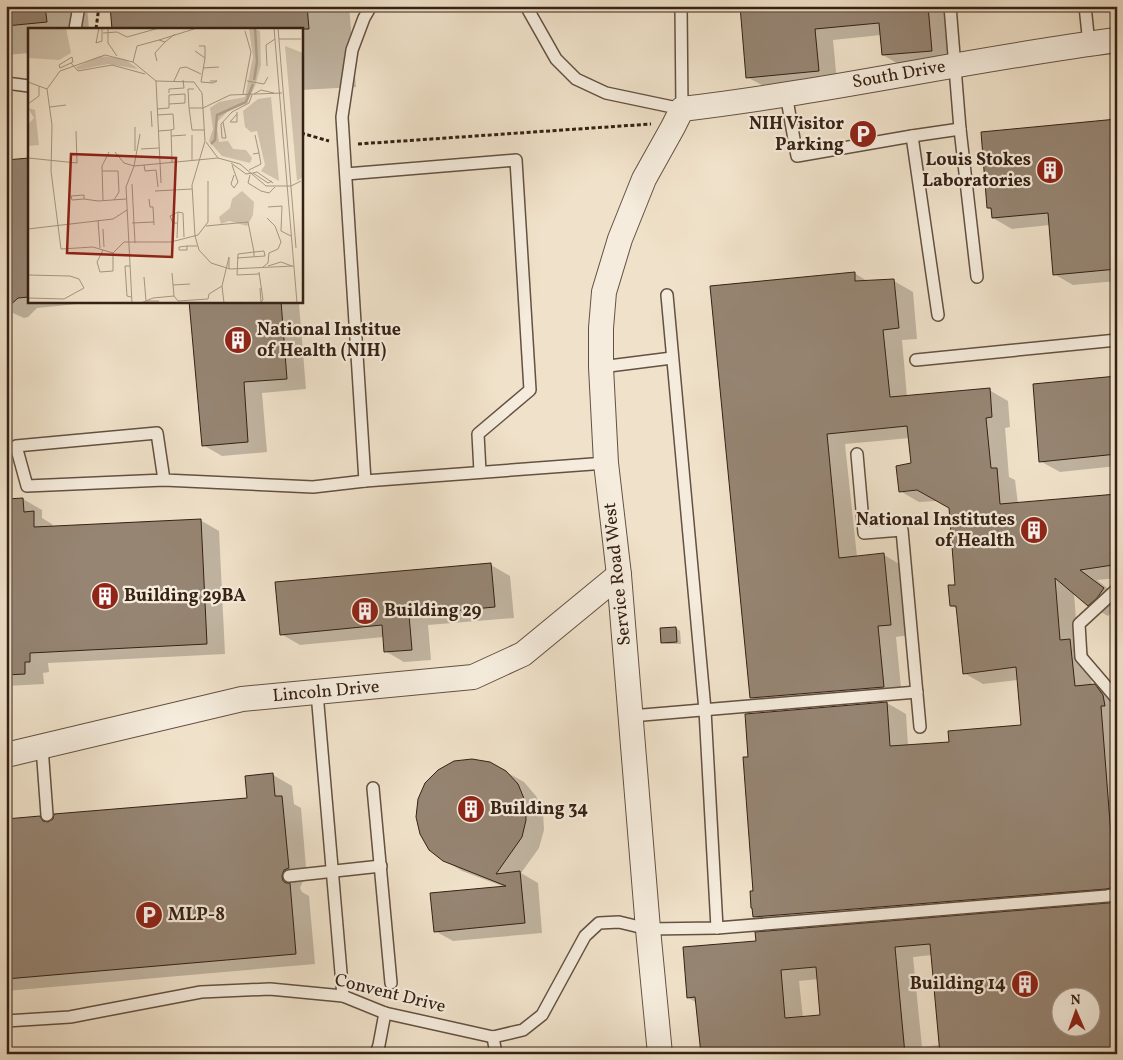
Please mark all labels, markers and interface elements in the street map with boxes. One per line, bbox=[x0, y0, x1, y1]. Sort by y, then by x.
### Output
inset map bbox=[28, 28, 302, 302]
street label: South Drive bbox=[850, 55, 948, 95]
place label: NIH Visitor Parking bbox=[749, 112, 844, 158]
parking icon: NIH Visitor Parking bbox=[848, 119, 878, 149]
place label: Louis Stokes Laboratories bbox=[922, 148, 1031, 194]
building icon: Louis Stokes Laboratories bbox=[1035, 155, 1065, 185]
place label: National Institue of Health (NIH) bbox=[257, 318, 401, 364]
building icon: National Institue of Health (NIH) bbox=[223, 325, 253, 355]
street label: Service Road West bbox=[598, 501, 638, 647]
place label: National Institutes of Health bbox=[856, 508, 1015, 554]
building icon: National Institutes of Health bbox=[1019, 515, 1049, 545]
building icon: Building 29BA bbox=[90, 581, 120, 611]
place label: Building 29BA bbox=[124, 584, 246, 609]
building icon: Building 29 bbox=[350, 596, 380, 626]
place label: Building 29 bbox=[384, 599, 481, 624]
street label: Lincoln Drive bbox=[271, 675, 381, 709]
building icon: Building 34 bbox=[456, 794, 486, 824]
place label: Building 34 bbox=[490, 797, 588, 822]
parking icon: MLP-8 bbox=[134, 900, 164, 930]
place label: MLP-8 bbox=[168, 903, 225, 928]
street label: Convent Drive bbox=[332, 968, 448, 1020]
building icon: Building 14 bbox=[1010, 969, 1040, 999]
place label: Building 14 bbox=[910, 972, 1006, 997]
north arrow bbox=[1050, 988, 1100, 1038]
text: N bbox=[1070, 991, 1081, 1010]

